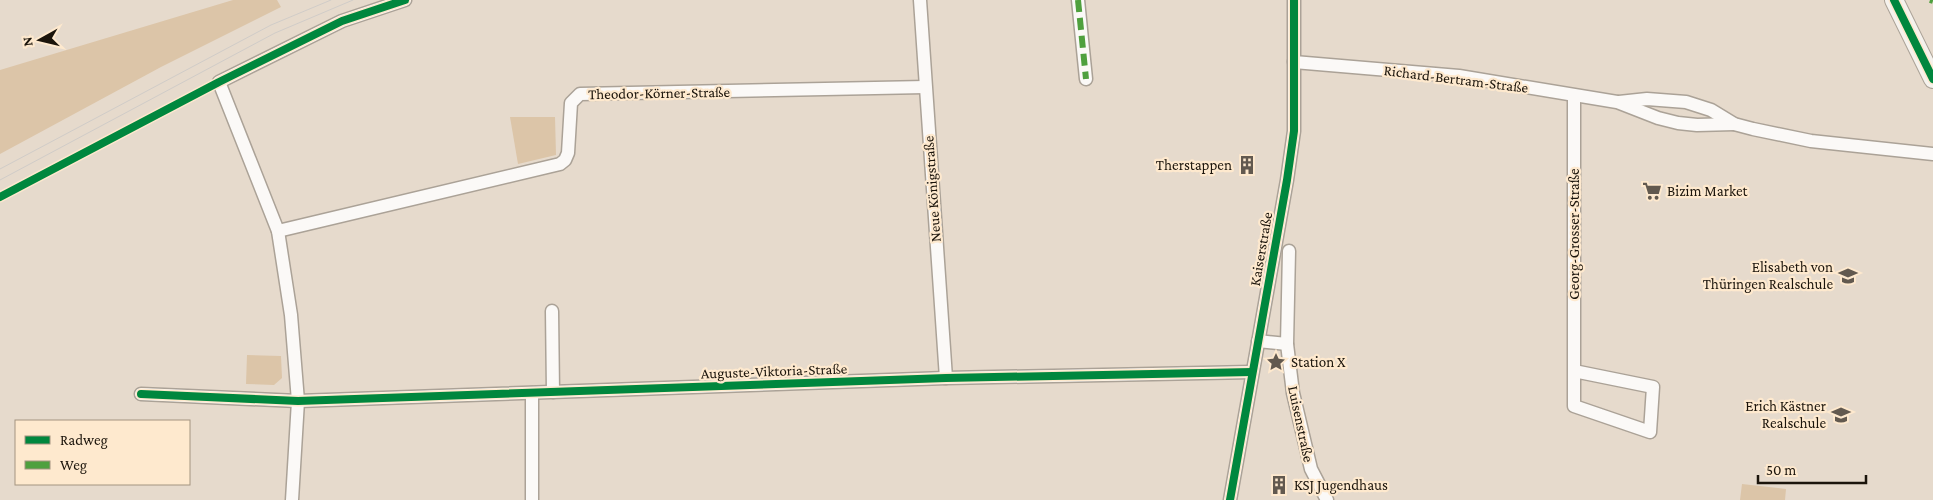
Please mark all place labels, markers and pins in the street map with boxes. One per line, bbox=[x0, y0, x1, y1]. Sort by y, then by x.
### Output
building icon: Therstappen bbox=[1236, 154, 1258, 176]
place label: Therstappen bbox=[1156, 157, 1232, 174]
supermarket icon: Bizim Market bbox=[1641, 180, 1663, 202]
place label: Bizim Market bbox=[1667, 183, 1749, 199]
place label: Elisabeth von Thüringen Realschule bbox=[1703, 259, 1833, 293]
school or university icon: Elisabeth von Thüringen Realschule bbox=[1837, 265, 1859, 287]
place icon: Station X bbox=[1265, 351, 1287, 373]
place label: Station X bbox=[1291, 354, 1346, 370]
place label: Erich Kästner Realschule bbox=[1745, 398, 1827, 431]
school or university icon: Erich Kästner Realschule bbox=[1830, 404, 1852, 426]
building icon: KSJ Jugendhaus bbox=[1268, 474, 1290, 496]
place label: KSJ Jugendhaus bbox=[1294, 477, 1388, 494]

